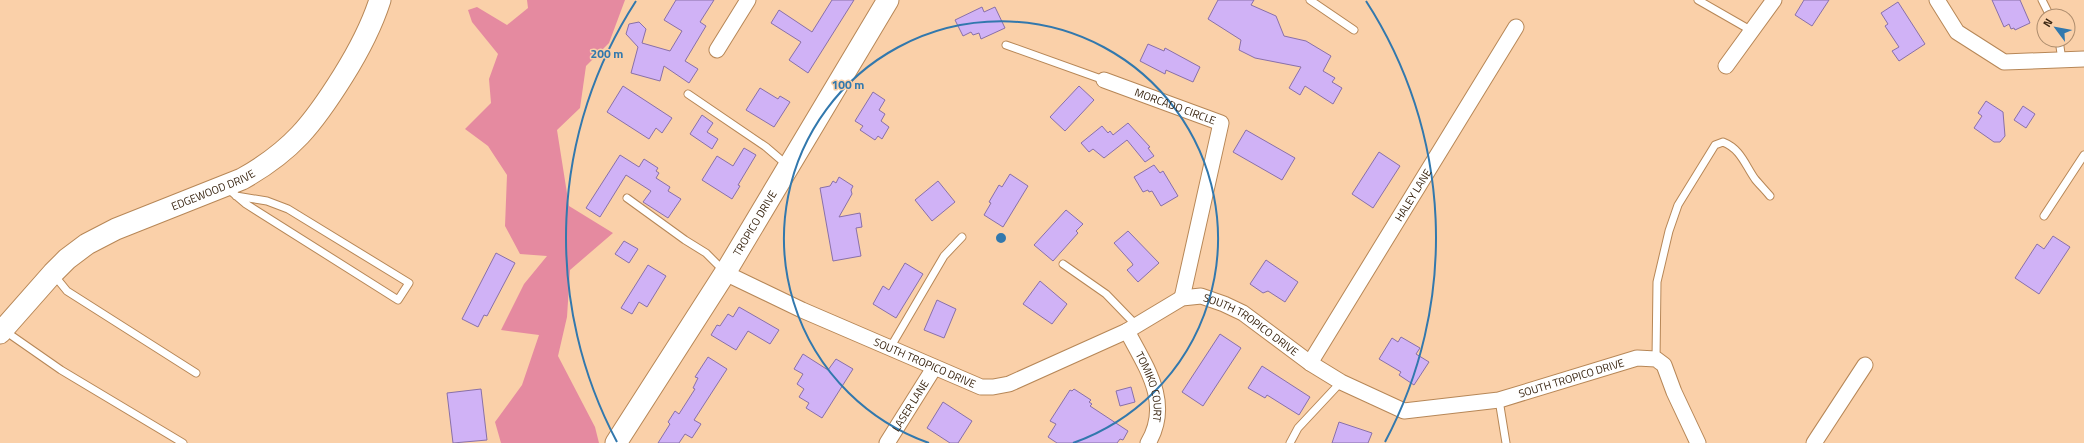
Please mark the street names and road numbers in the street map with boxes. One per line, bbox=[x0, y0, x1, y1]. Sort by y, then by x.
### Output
street label: MORCADO CIRCLE bbox=[1132, 84, 1218, 128]
street label: EDGEWOOD DRIVE bbox=[169, 165, 258, 214]
street label: HALEY LANE bbox=[1391, 166, 1435, 224]
street label: TROPICO DRIVE bbox=[729, 187, 781, 259]
street label: SOUTH TROPICO DRIVE bbox=[1201, 289, 1302, 360]
street label: SOUTH TROPICO DRIVE bbox=[871, 334, 978, 392]
street label: TOMIKO COURT bbox=[1132, 349, 1166, 423]
street label: SOUTH TROPICO DRIVE bbox=[1516, 354, 1626, 402]
street label: LASER LANE bbox=[888, 377, 933, 435]

